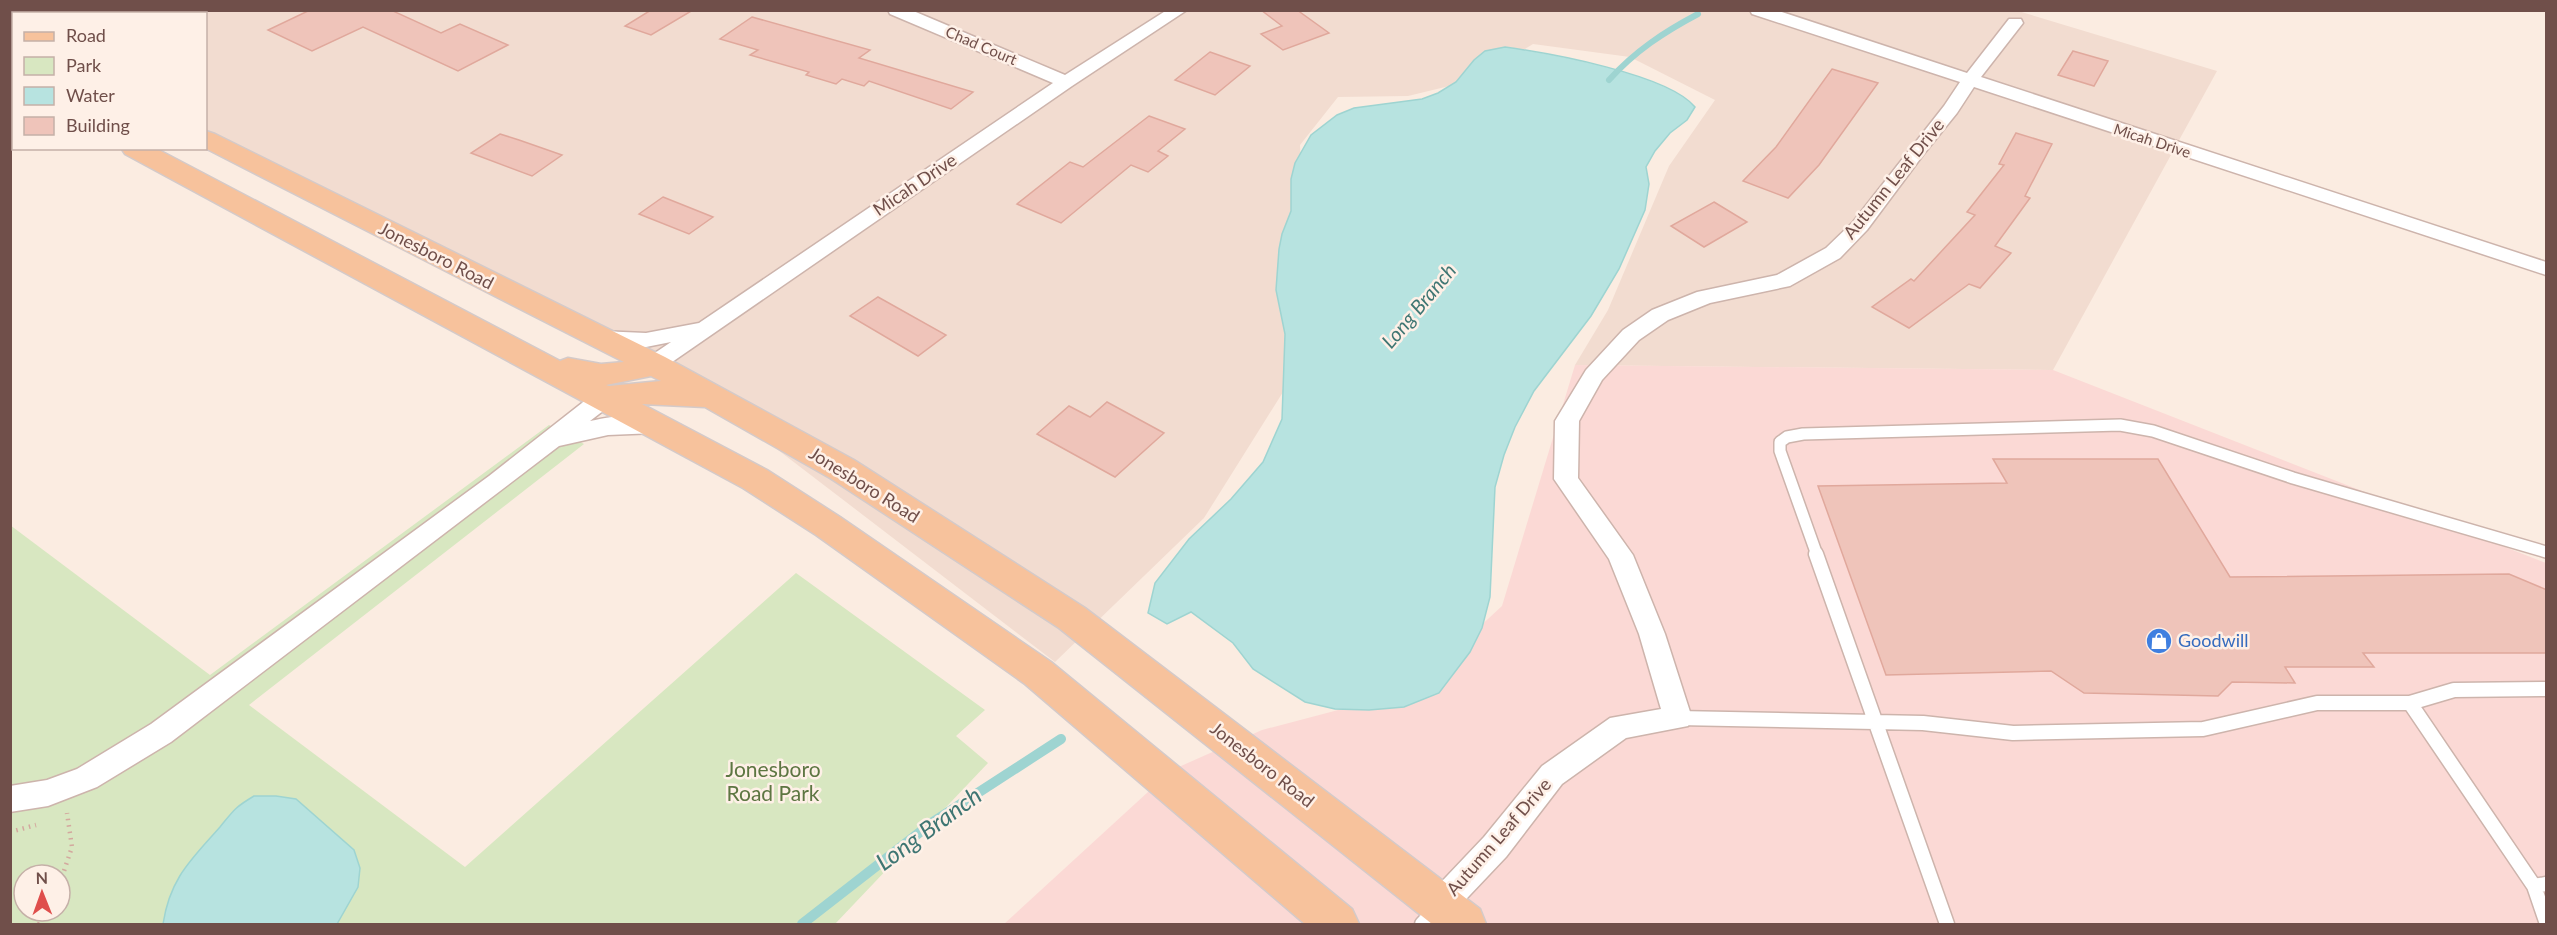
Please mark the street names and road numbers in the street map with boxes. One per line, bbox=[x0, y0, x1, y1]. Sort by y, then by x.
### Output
street label: Chad Court bbox=[943, 22, 1020, 68]
street label: Autumn Leaf Drive bbox=[1838, 114, 1948, 243]
street label: Micah Drive bbox=[2111, 119, 2193, 161]
street label: Micah Drive bbox=[868, 148, 960, 220]
street label: Jonesboro Road bbox=[375, 217, 498, 294]
street label: Jonesboro Road bbox=[805, 441, 924, 527]
street label: Jonesboro Road bbox=[1206, 717, 1319, 812]
street label: Autumn Leaf Drive bbox=[1441, 773, 1555, 900]

